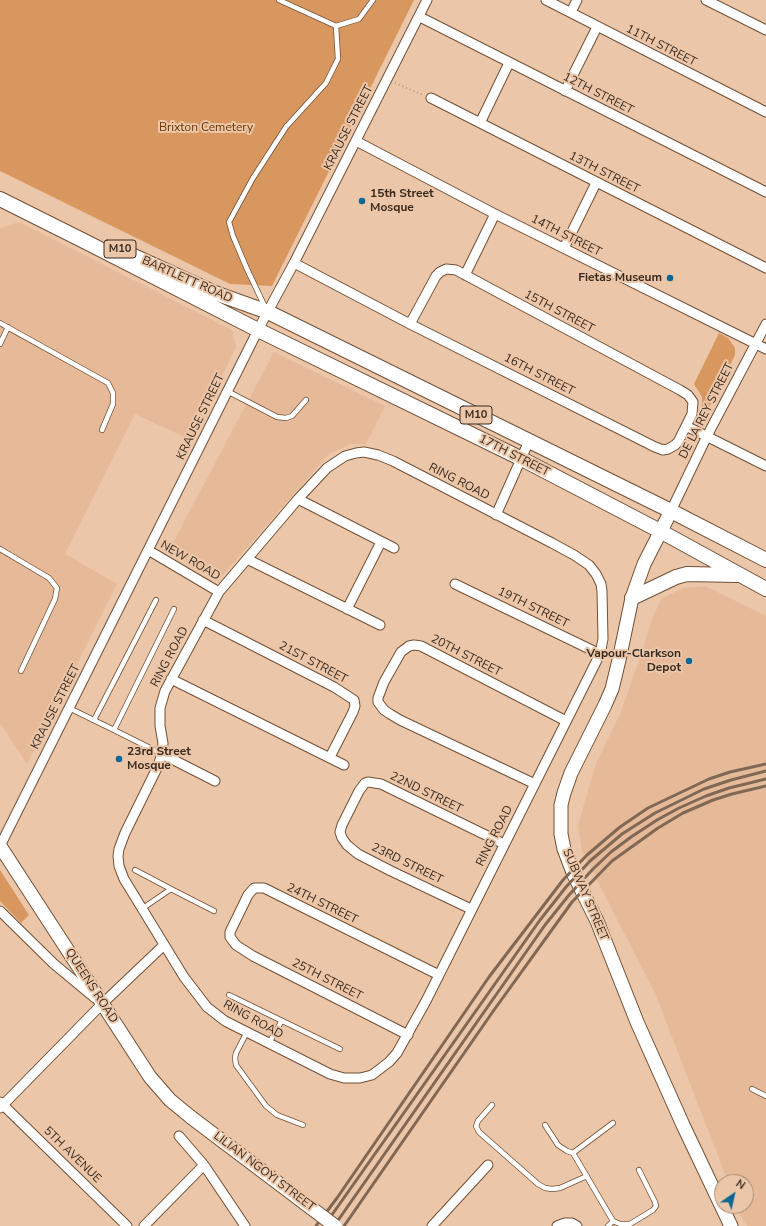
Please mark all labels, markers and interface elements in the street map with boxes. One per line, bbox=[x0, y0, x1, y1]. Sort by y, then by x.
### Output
street label: 11TH STREET bbox=[623, 22, 699, 70]
street label: 12TH STREET bbox=[560, 70, 636, 118]
street label: KRAUSE STREET bbox=[321, 83, 377, 173]
park label: Brixton Cemetery bbox=[159, 121, 253, 135]
street label: 13TH STREET bbox=[566, 149, 642, 197]
place label: 15th Street Mosque bbox=[370, 187, 434, 215]
marker: 15th Street Mosque bbox=[357, 196, 367, 206]
street label: 14TH STREET bbox=[528, 212, 604, 260]
road number: M10 bbox=[104, 240, 136, 258]
street label: BARTLETT ROAD bbox=[140, 254, 234, 306]
place label: Fietas Museum bbox=[578, 271, 662, 285]
marker: Fietas Museum bbox=[665, 273, 675, 283]
street label: 15TH STREET bbox=[521, 287, 597, 337]
street label: 16TH STREET bbox=[501, 351, 577, 399]
street label: DE LA REY STREET bbox=[677, 361, 737, 461]
street label: KRAUSE STREET bbox=[174, 372, 228, 462]
road number: M10 bbox=[460, 406, 492, 424]
street label: 17TH STREET bbox=[476, 432, 552, 480]
street label: RING ROAD bbox=[426, 461, 492, 503]
street label: NEW ROAD bbox=[157, 538, 223, 584]
street label: 19TH STREET bbox=[495, 585, 571, 631]
street label: RING ROAD bbox=[148, 624, 192, 690]
street label: 20TH STREET bbox=[428, 632, 504, 680]
street label: 21ST STREET bbox=[276, 639, 350, 687]
place label: Vapour-Clarkson Depot bbox=[587, 647, 681, 675]
marker: Vapour-Clarkson Depot bbox=[684, 656, 694, 666]
street label: KRAUSE STREET bbox=[28, 662, 84, 752]
place label: 23rd Street Mosque bbox=[127, 745, 191, 773]
marker: 23rd Street Mosque bbox=[114, 754, 124, 764]
street label: 22ND STREET bbox=[387, 769, 465, 817]
street label: RING ROAD bbox=[474, 803, 516, 869]
street label: 23RD STREET bbox=[369, 840, 445, 888]
street label: SUBWAY STREET bbox=[559, 847, 611, 943]
street label: 24TH STREET bbox=[284, 881, 360, 927]
street label: QUEENS ROAD bbox=[62, 946, 120, 1026]
street label: 25TH STREET bbox=[289, 956, 365, 1004]
street label: RING ROAD bbox=[220, 998, 286, 1042]
street label: 5TH AVENUE bbox=[40, 1124, 104, 1186]
street label: LILIAN NGOYI STREET bbox=[210, 1129, 318, 1215]
north arrow bbox=[714, 1174, 754, 1214]
text: N bbox=[733, 1176, 748, 1193]

